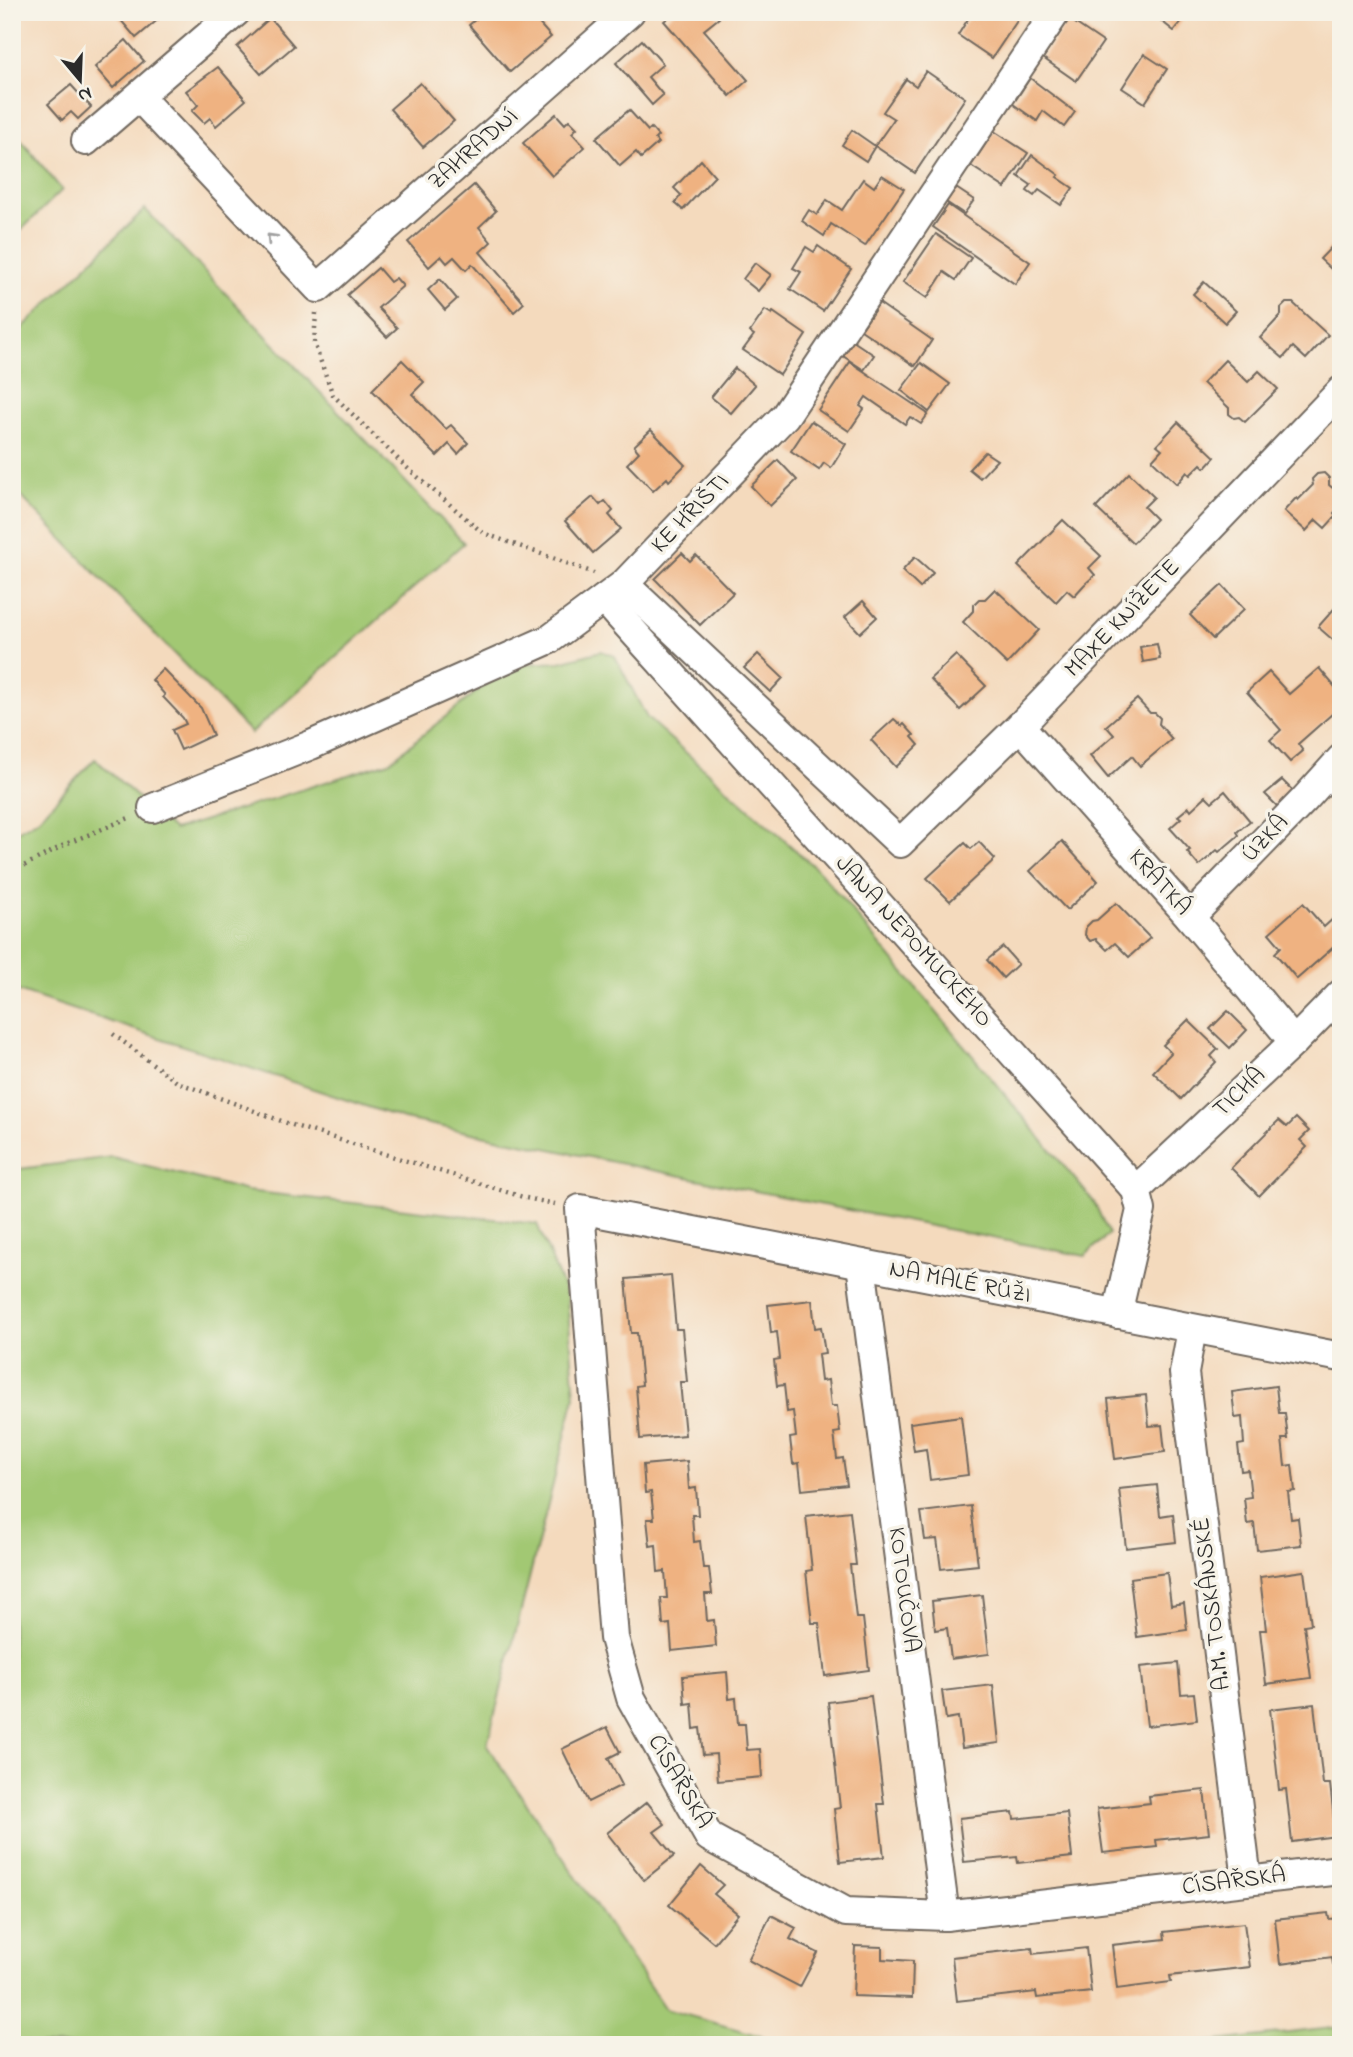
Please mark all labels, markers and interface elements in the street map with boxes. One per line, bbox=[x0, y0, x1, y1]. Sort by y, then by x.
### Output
north arrow bbox=[46, 46, 116, 116]
text: N bbox=[74, 79, 95, 109]
street label: ZAHRADNÍ bbox=[421, 101, 527, 199]
one-way arrow bbox=[267, 233, 280, 246]
street label: KE HŘIŠTI bbox=[644, 466, 738, 562]
street label: MAXE KNÍŽETE bbox=[1057, 552, 1189, 686]
street label: ÚZKÁ bbox=[1234, 807, 1298, 871]
street label: KRÁTKÁ bbox=[1119, 842, 1199, 924]
street label: JANA NEPOMUCKÉHO bbox=[826, 848, 1000, 1036]
street label: TICHÁ bbox=[1206, 1059, 1274, 1127]
street label: NA MALÉ RŮŽI bbox=[886, 1252, 1034, 1314]
street label: A.M. TOSKÁNSKÉ bbox=[1185, 1515, 1241, 1693]
street label: KOTOUČOVA bbox=[878, 1525, 928, 1655]
street label: CÍSAŘSKÁ bbox=[638, 1728, 720, 1836]
street label: CÍSAŘSKÁ bbox=[1180, 1858, 1288, 1906]

